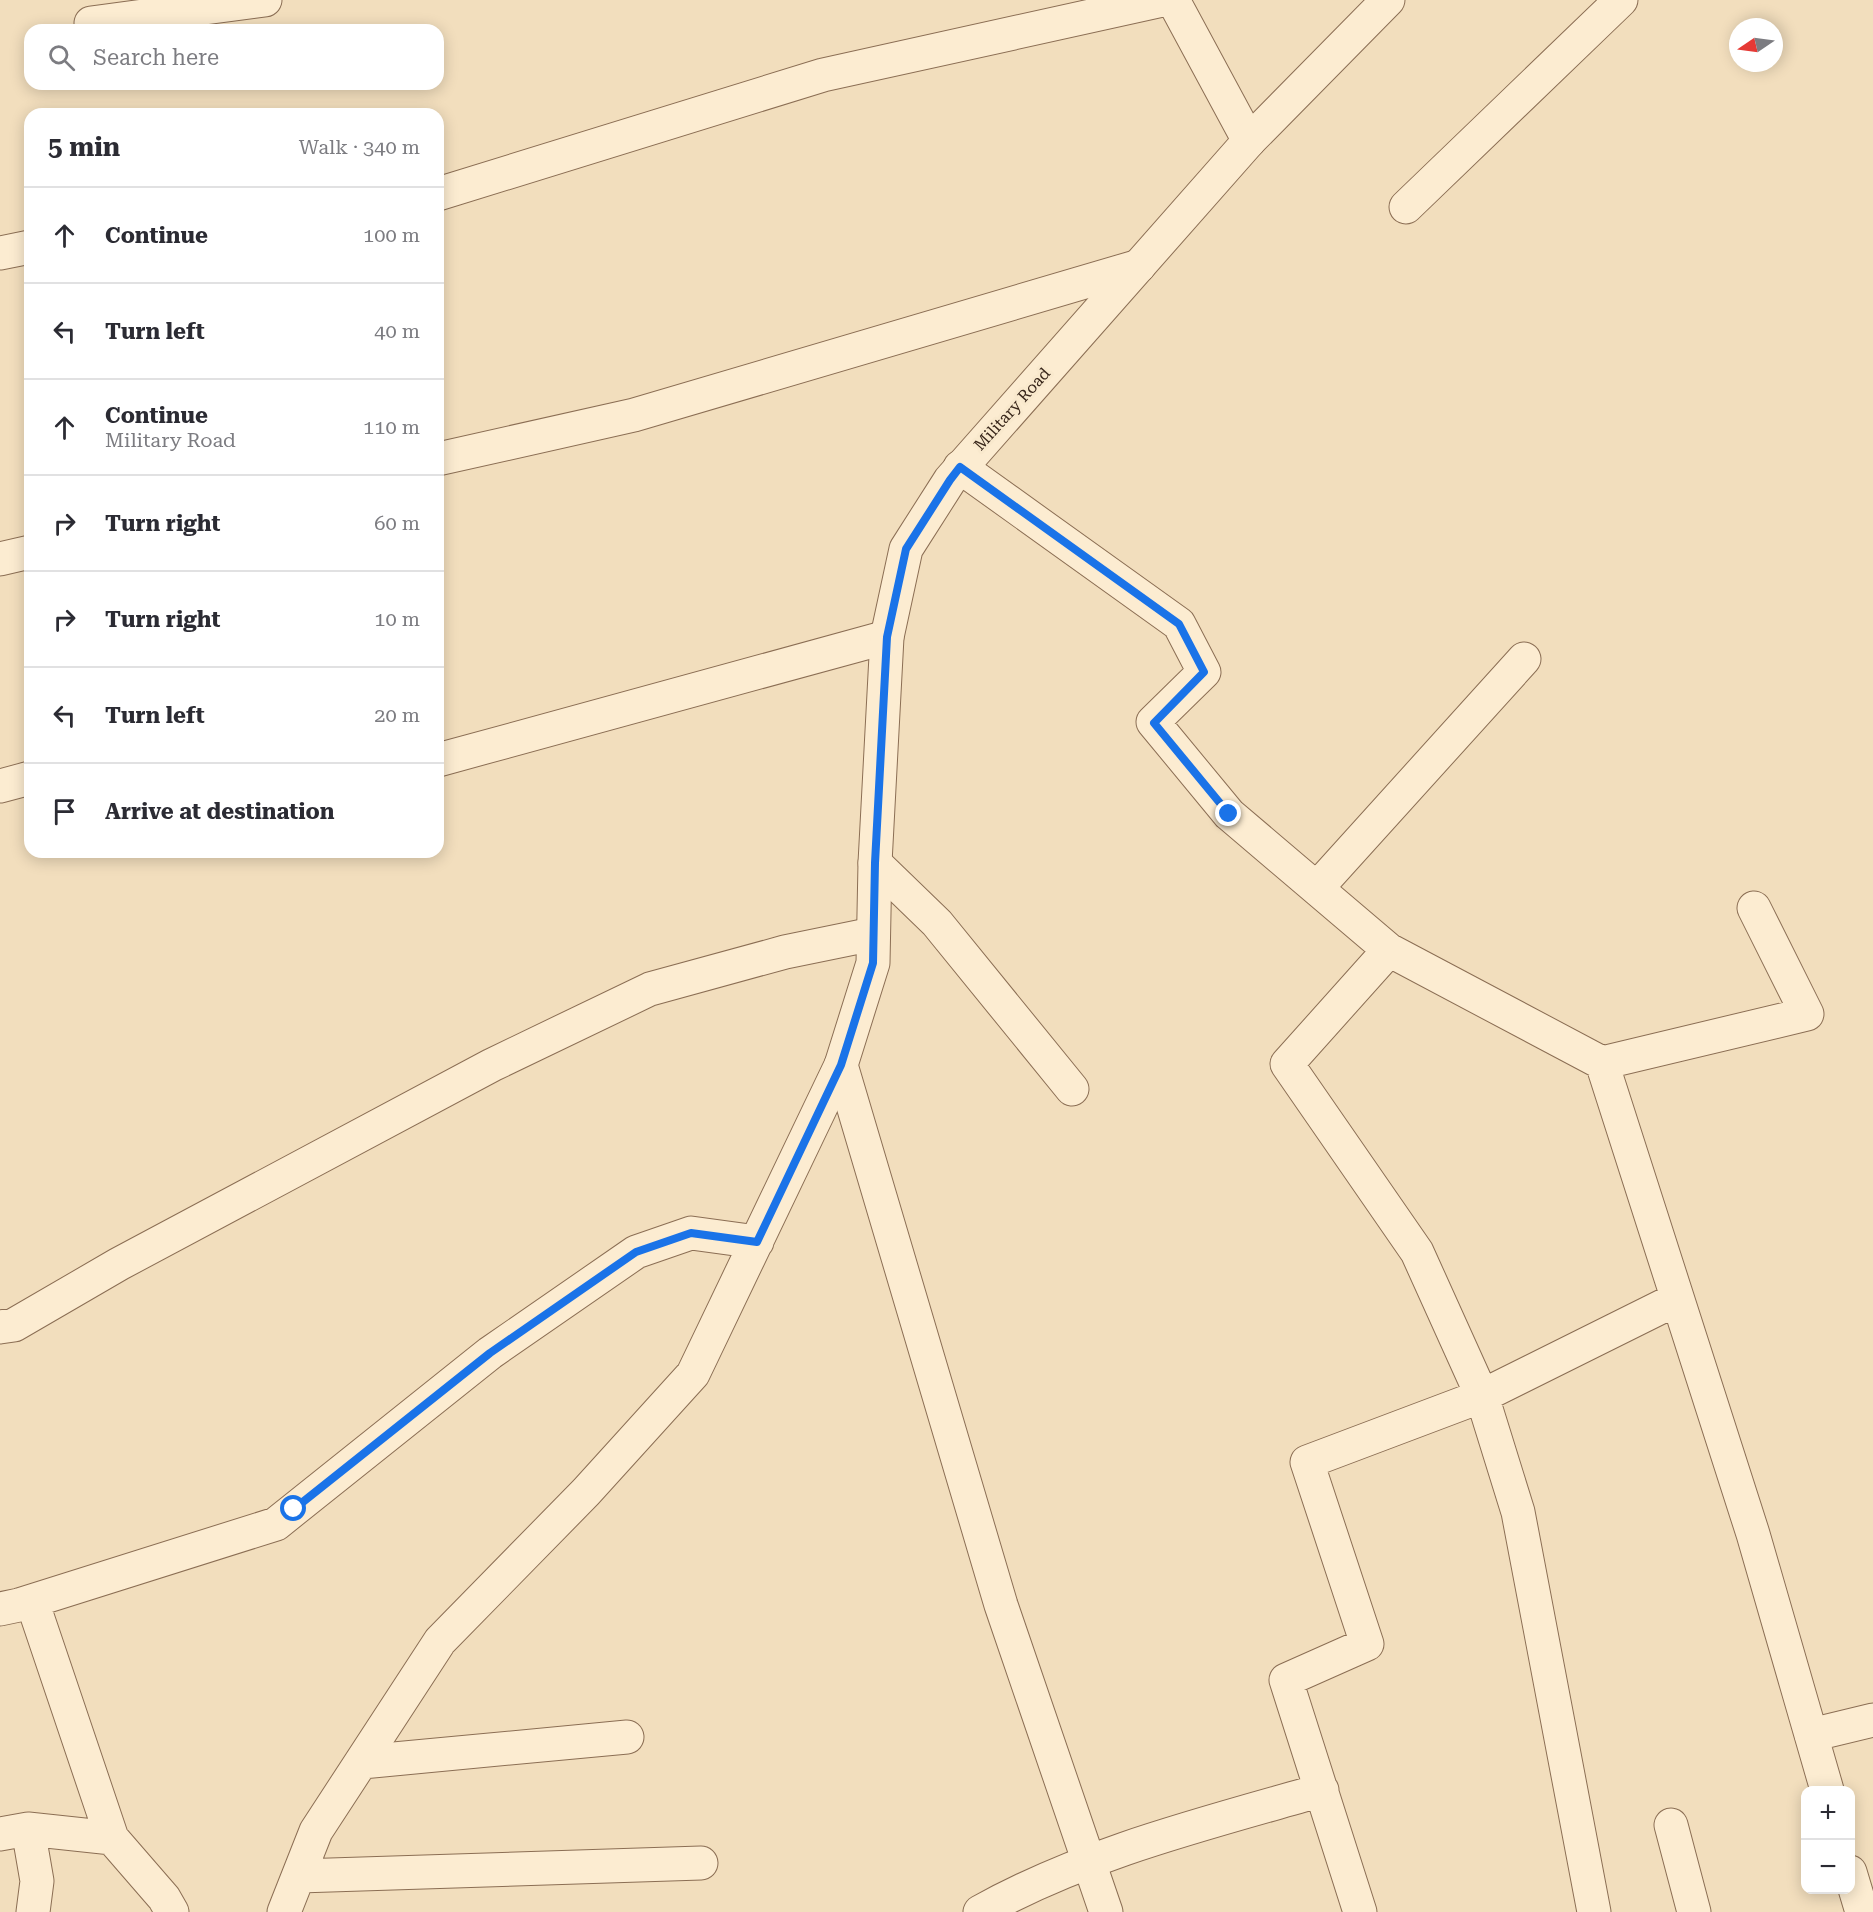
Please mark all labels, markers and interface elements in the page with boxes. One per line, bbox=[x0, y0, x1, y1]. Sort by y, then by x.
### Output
north arrow bbox=[1729, 18, 1783, 72]
search box bbox=[24, 24, 444, 90]
icon: search bbox=[45, 41, 78, 74]
text: Search here bbox=[93, 45, 219, 70]
text: 5 min bbox=[48, 132, 120, 162]
text: Walk · 340 m bbox=[299, 135, 420, 159]
icon: ahead bbox=[48, 219, 81, 252]
text: Continue bbox=[105, 223, 208, 248]
text: 100 m bbox=[363, 223, 420, 247]
icon: left bbox=[48, 315, 81, 348]
text: Turn left bbox=[105, 319, 205, 344]
text: 40 m bbox=[374, 319, 420, 343]
street label: Military Road bbox=[970, 364, 1054, 454]
text: Continue bbox=[105, 403, 208, 428]
icon: ahead bbox=[48, 411, 81, 444]
text: 110 m bbox=[363, 415, 420, 439]
text: Military Road bbox=[105, 428, 236, 452]
icon: right bbox=[48, 507, 81, 540]
text: Turn right bbox=[105, 511, 220, 536]
text: 60 m bbox=[374, 511, 420, 535]
icon: right bbox=[48, 603, 81, 636]
text: Turn right bbox=[105, 607, 220, 632]
text: 10 m bbox=[374, 607, 420, 631]
icon: left bbox=[48, 699, 81, 732]
text: Turn left bbox=[105, 703, 205, 728]
text: 20 m bbox=[374, 703, 420, 727]
icon: arrive bbox=[48, 795, 81, 828]
text: Arrive at destination bbox=[105, 799, 334, 824]
route end bbox=[1215, 800, 1241, 826]
route start bbox=[280, 1495, 306, 1521]
map controls bbox=[1801, 1786, 1855, 1894]
button: + bbox=[1801, 1786, 1855, 1840]
button: − bbox=[1801, 1840, 1855, 1894]

